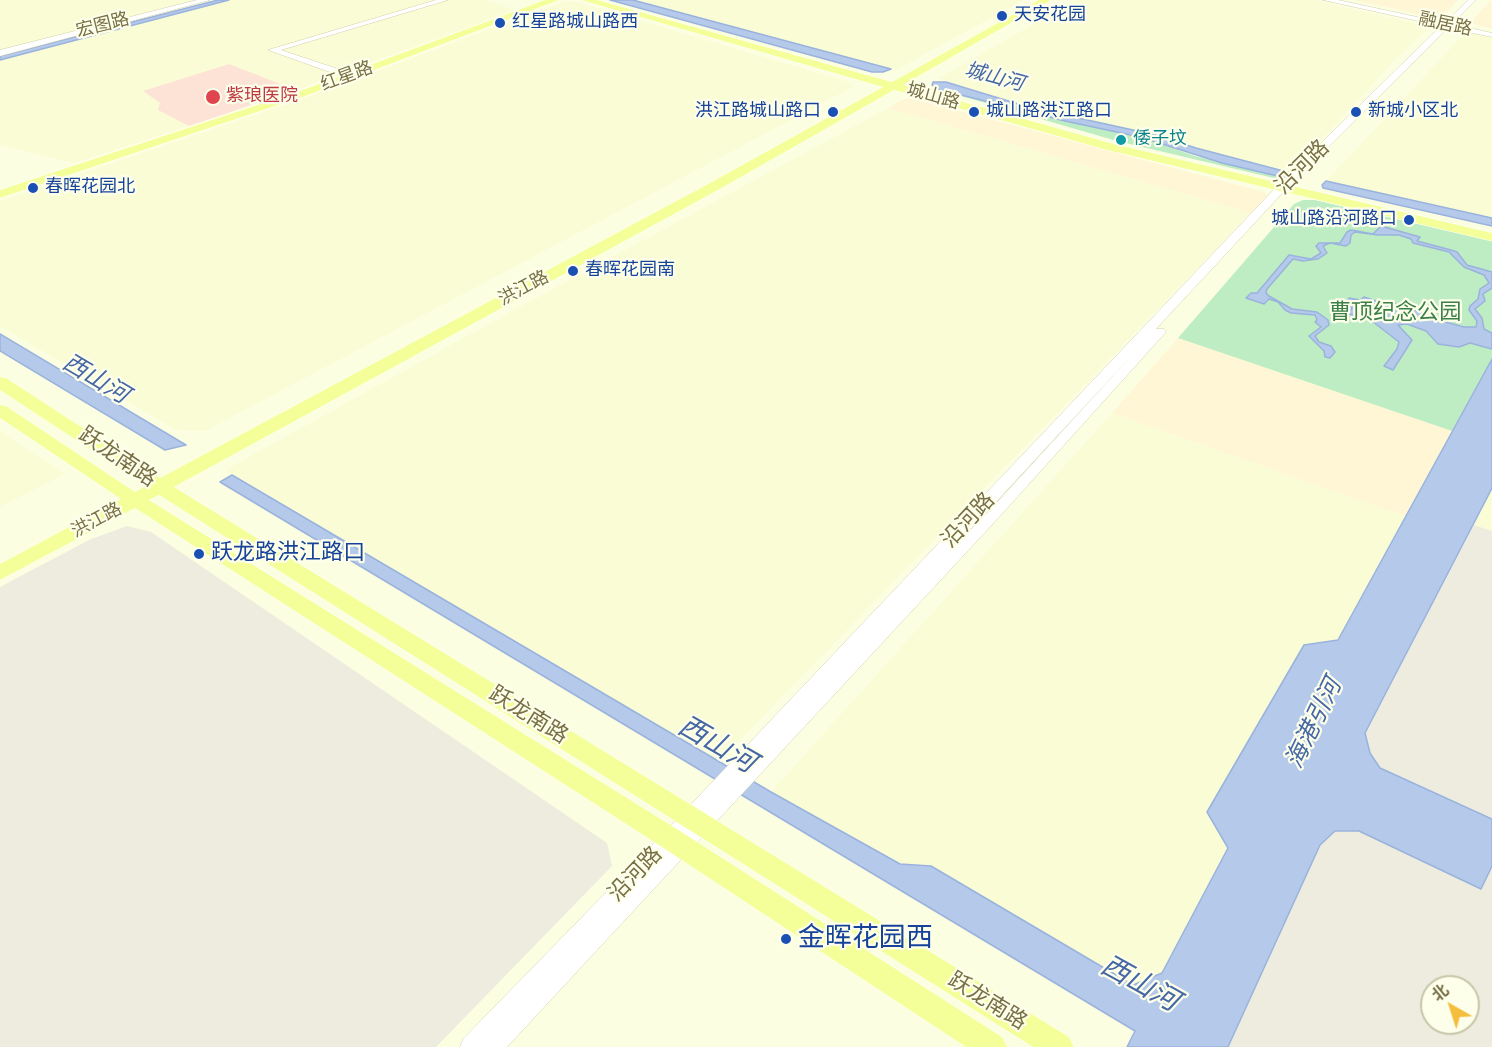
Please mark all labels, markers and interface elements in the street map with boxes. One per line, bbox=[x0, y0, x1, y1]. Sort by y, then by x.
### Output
place label: 天安花园 bbox=[1014, 5, 1086, 27]
street label: 宏图路 bbox=[74, 9, 132, 43]
marker: 天安花园 bbox=[995, 9, 1009, 23]
street label: 融居路 bbox=[1416, 9, 1474, 41]
place label: 红星路城山路西 bbox=[512, 12, 638, 34]
marker: 红星路城山路西 bbox=[493, 16, 507, 30]
street label: 红星路 bbox=[318, 58, 376, 96]
water label: 城山河 bbox=[962, 59, 1026, 97]
street label: 城山路 bbox=[904, 79, 962, 115]
place label: 紫琅医院 bbox=[226, 86, 298, 108]
marker: 紫琅医院 bbox=[204, 88, 222, 106]
place label: 洪江路城山路口 bbox=[695, 101, 821, 123]
place label: 城山路洪江路口 bbox=[986, 101, 1112, 123]
place label: 新城小区北 bbox=[1368, 101, 1458, 123]
marker: 洪江路城山路口 bbox=[826, 105, 840, 119]
marker: 城山路洪江路口 bbox=[967, 105, 981, 119]
marker: 新城小区北 bbox=[1349, 105, 1363, 119]
place label: 倭子坟 bbox=[1133, 129, 1187, 151]
marker: 倭子坟 bbox=[1114, 133, 1128, 147]
street label: 沿河路 bbox=[1270, 135, 1336, 201]
place label: 春晖花园北 bbox=[45, 177, 135, 199]
marker: 春晖花园北 bbox=[26, 181, 40, 195]
place label: 城山路沿河路口 bbox=[1271, 209, 1397, 231]
marker: 城山路沿河路口 bbox=[1402, 213, 1416, 227]
place label: 春晖花园南 bbox=[585, 260, 675, 282]
marker: 春晖花园南 bbox=[566, 264, 580, 278]
street label: 洪江路 bbox=[495, 267, 553, 311]
park label: 曹顶纪念公园 bbox=[1329, 301, 1461, 327]
water label: 西山河 bbox=[57, 349, 133, 411]
street label: 跃龙南路 bbox=[73, 422, 161, 494]
street label: 沿河路 bbox=[937, 488, 1001, 554]
street label: 洪江路 bbox=[68, 499, 126, 543]
place label: 跃龙路洪江路口 bbox=[211, 541, 365, 567]
marker: 跃龙路洪江路口 bbox=[192, 547, 206, 561]
water label: 海港引河 bbox=[1281, 675, 1349, 773]
street label: 跃龙南路 bbox=[484, 681, 572, 751]
water label: 西山河 bbox=[671, 710, 761, 782]
street label: 沿河路 bbox=[604, 842, 668, 908]
place label: 金晖花园西 bbox=[798, 923, 933, 955]
marker: 金晖花园西 bbox=[779, 932, 793, 946]
water label: 西山河 bbox=[1094, 950, 1184, 1020]
street label: 跃龙南路 bbox=[943, 967, 1031, 1037]
north arrow bbox=[1420, 975, 1480, 1035]
text: 北 bbox=[1426, 978, 1454, 1007]

